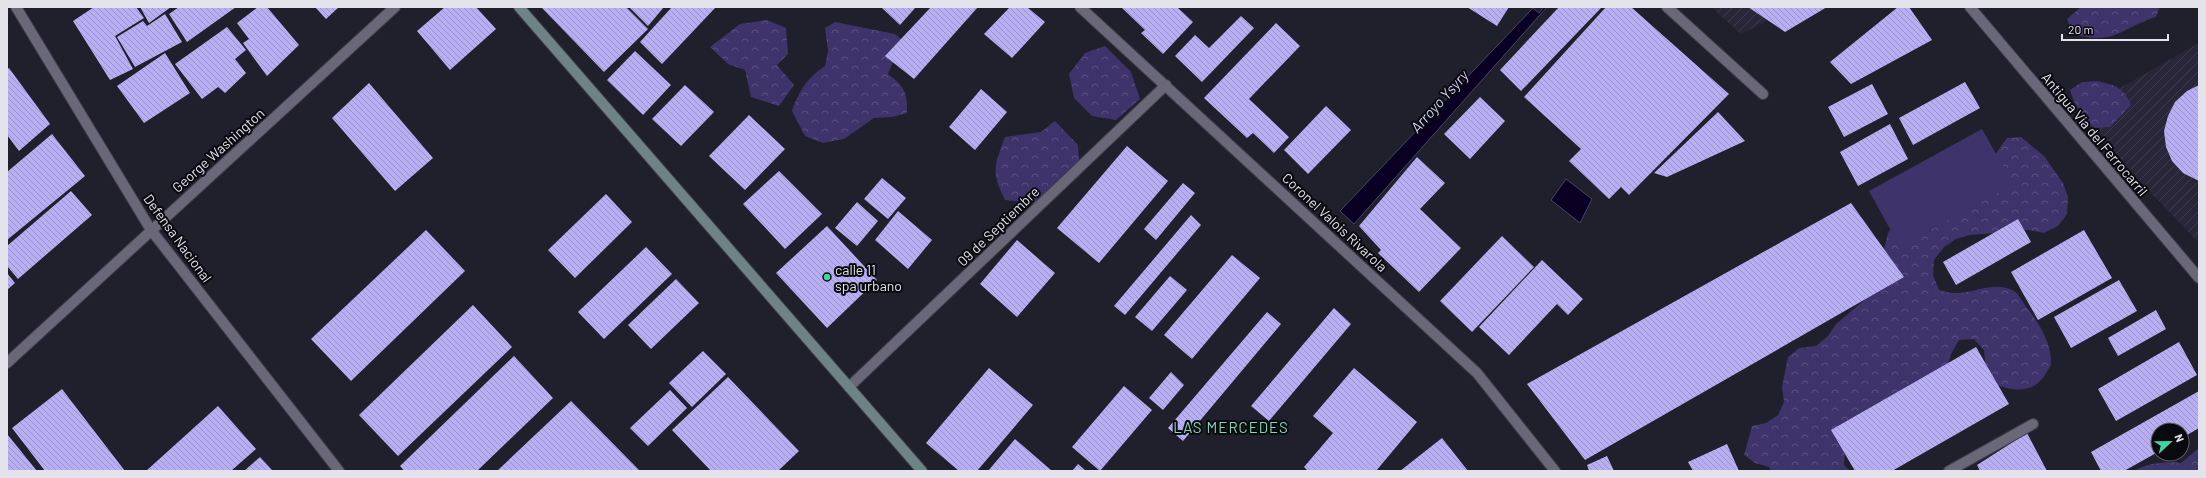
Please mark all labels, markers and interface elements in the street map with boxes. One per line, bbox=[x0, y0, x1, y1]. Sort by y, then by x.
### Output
scale bar bbox=[2062, 16, 2168, 42]
text: 20 m bbox=[2068, 22, 2094, 36]
water label: Arroyo Ysyry bbox=[1406, 65, 1473, 136]
street label: Antigua Vía del Ferrocarril bbox=[2038, 69, 2152, 199]
street label: George Washington bbox=[168, 104, 268, 196]
street label: Coronel Valois Rivarola bbox=[1279, 169, 1391, 275]
street label: 09 de Septiembre bbox=[954, 183, 1042, 269]
street label: Defensa Nacional bbox=[140, 191, 216, 285]
place label: calle 11 spa urbano bbox=[835, 261, 902, 294]
marker: calle 11 spa urbano bbox=[822, 272, 832, 282]
district label: LAS MERCEDES bbox=[1173, 418, 1289, 436]
north arrow bbox=[2150, 422, 2190, 462]
text: N bbox=[2172, 432, 2187, 444]

